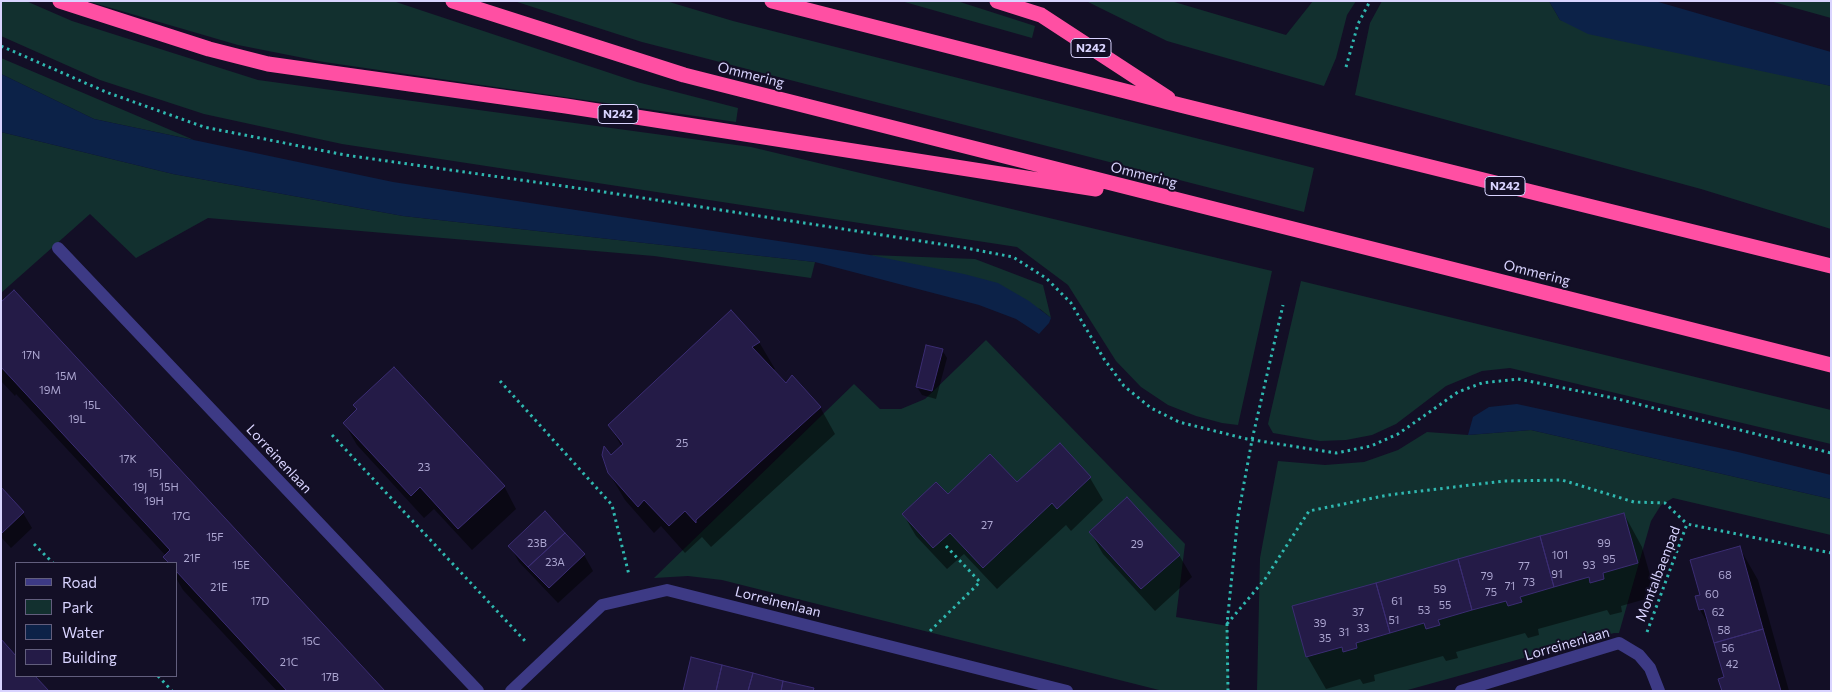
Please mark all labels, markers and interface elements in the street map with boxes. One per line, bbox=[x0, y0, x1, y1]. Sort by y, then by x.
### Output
road number: N242 bbox=[1071, 38, 1111, 58]
street label: Ommering bbox=[716, 59, 786, 91]
road number: N242 bbox=[598, 105, 638, 124]
street label: Ommering bbox=[1109, 159, 1179, 191]
road number: N242 bbox=[1485, 177, 1525, 196]
street label: Ommering bbox=[1502, 257, 1572, 289]
house number: 17N bbox=[22, 348, 40, 362]
house number: 15M bbox=[55, 369, 77, 383]
house number: 19M bbox=[39, 383, 61, 397]
house number: 15L bbox=[83, 398, 101, 412]
house number: 19L bbox=[68, 412, 86, 426]
street label: Lorreinenlaan bbox=[243, 421, 315, 497]
house number: 25 bbox=[676, 436, 688, 450]
house number: 17K bbox=[119, 452, 137, 466]
house number: 23 bbox=[418, 460, 430, 474]
house number: 15J bbox=[148, 466, 162, 480]
house number: 19J bbox=[133, 480, 147, 494]
house number: 15H bbox=[159, 480, 179, 494]
house number: 19H bbox=[144, 494, 164, 508]
house number: 17G bbox=[172, 509, 190, 523]
house number: 27 bbox=[981, 518, 993, 532]
street label: Montalbaenpad bbox=[1632, 524, 1684, 624]
house number: 15F bbox=[206, 530, 224, 544]
house number: 23B bbox=[527, 536, 547, 550]
house number: 99 bbox=[1597, 536, 1611, 550]
house number: 29 bbox=[1131, 537, 1143, 551]
house number: 101 bbox=[1552, 548, 1568, 562]
house number: 21F bbox=[183, 551, 201, 565]
house number: 95 bbox=[1603, 552, 1615, 566]
house number: 23A bbox=[545, 555, 565, 569]
house number: 15E bbox=[232, 558, 250, 572]
house number: 93 bbox=[1583, 558, 1595, 572]
house number: 77 bbox=[1518, 559, 1530, 573]
legend bbox=[15, 562, 178, 677]
house number: 91 bbox=[1551, 567, 1563, 581]
house number: 68 bbox=[1718, 568, 1732, 582]
house number: 79 bbox=[1481, 569, 1493, 583]
text: Road bbox=[62, 573, 97, 591]
house number: 73 bbox=[1523, 575, 1535, 589]
house number: 71 bbox=[1505, 579, 1515, 593]
house number: 21E bbox=[210, 580, 228, 594]
house number: 59 bbox=[1434, 582, 1446, 596]
street label: Lorreinenlaan bbox=[733, 583, 823, 621]
house number: 75 bbox=[1485, 585, 1497, 599]
house number: 60 bbox=[1705, 587, 1719, 601]
house number: 17D bbox=[251, 594, 269, 608]
house number: 61 bbox=[1391, 594, 1403, 608]
text: Park bbox=[62, 598, 93, 616]
house number: 55 bbox=[1439, 598, 1451, 612]
house number: 53 bbox=[1418, 603, 1430, 617]
house number: 37 bbox=[1352, 605, 1364, 619]
house number: 62 bbox=[1712, 605, 1724, 619]
house number: 51 bbox=[1388, 613, 1400, 627]
house number: 39 bbox=[1314, 616, 1326, 630]
house number: 33 bbox=[1357, 621, 1369, 635]
text: Water bbox=[62, 623, 104, 641]
house number: 58 bbox=[1718, 623, 1730, 637]
street label: Lorreinenlaan bbox=[1522, 624, 1612, 664]
house number: 31 bbox=[1339, 625, 1349, 639]
house number: 35 bbox=[1319, 631, 1331, 645]
house number: 15C bbox=[302, 634, 320, 648]
house number: 56 bbox=[1722, 641, 1734, 655]
text: Building bbox=[62, 648, 117, 666]
house number: 21C bbox=[280, 655, 298, 669]
house number: 42 bbox=[1726, 657, 1738, 671]
house number: 17B bbox=[321, 670, 339, 684]

